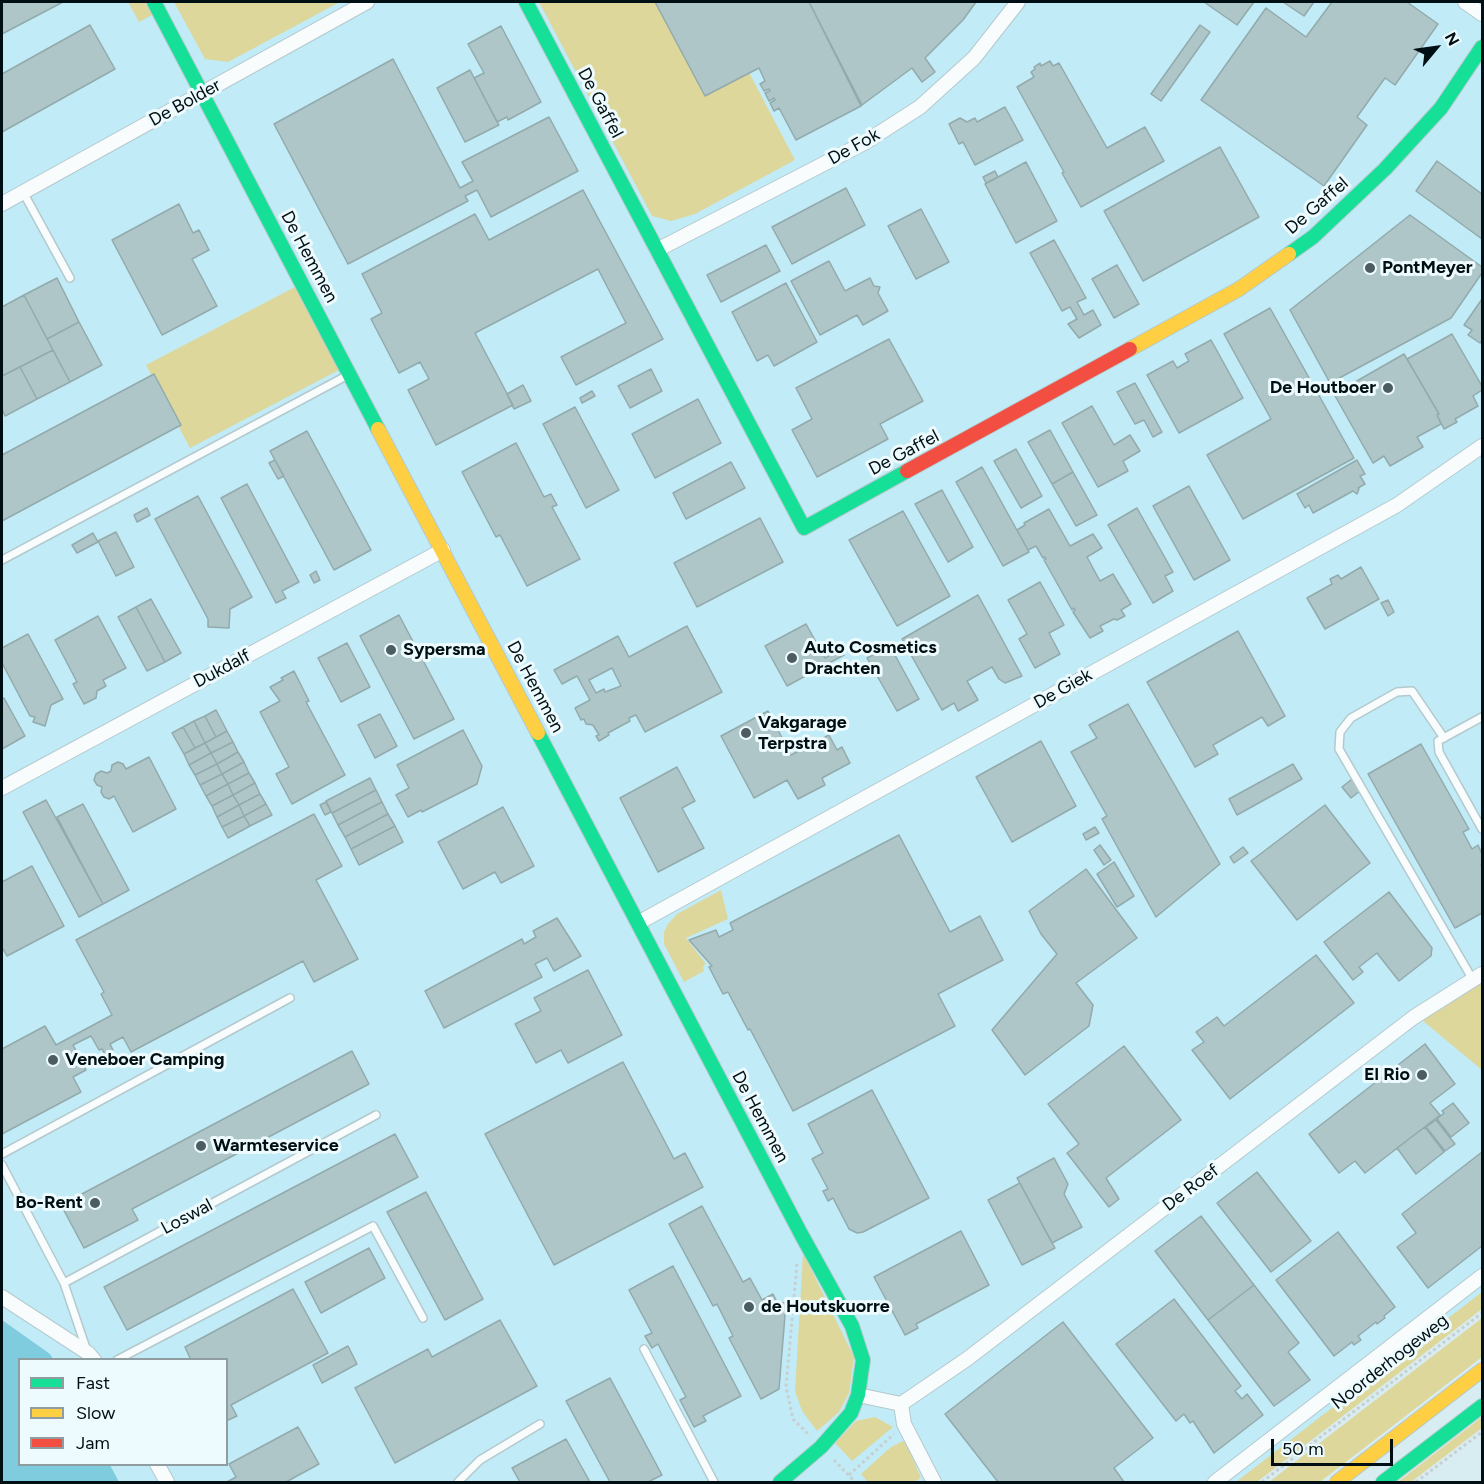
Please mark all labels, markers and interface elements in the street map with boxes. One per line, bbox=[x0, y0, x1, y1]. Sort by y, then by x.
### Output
north arrow bbox=[1406, 18, 1466, 78]
text: N bbox=[1441, 29, 1463, 49]
street label: De Gaffel bbox=[572, 64, 628, 142]
street label: De Bolder bbox=[145, 75, 225, 131]
street label: De Fok bbox=[824, 124, 884, 170]
street label: De Gaffel bbox=[1281, 173, 1353, 239]
street label: De Hemmen bbox=[276, 208, 342, 306]
place label: PontMeyer bbox=[1382, 257, 1472, 279]
marker: PontMeyer bbox=[1363, 261, 1377, 275]
place label: De Houtboer bbox=[1270, 377, 1376, 399]
marker: De Houtboer bbox=[1381, 381, 1395, 395]
street label: De Gaffel bbox=[865, 425, 943, 481]
place label: Auto Cosmetics Drachten bbox=[804, 637, 937, 680]
street label: De Hemmen bbox=[502, 638, 568, 736]
place label: Sypersma bbox=[403, 639, 486, 661]
marker: Sypersma bbox=[384, 643, 398, 657]
street label: Dukdalf bbox=[190, 645, 254, 693]
marker: Auto Cosmetics Drachten bbox=[785, 651, 799, 665]
street label: De Giek bbox=[1030, 664, 1096, 714]
place label: Vakgarage Terpstra bbox=[758, 712, 847, 754]
marker: Vakgarage Terpstra bbox=[739, 726, 753, 740]
place label: Veneboer Camping bbox=[65, 1049, 225, 1071]
marker: Veneboer Camping bbox=[46, 1053, 60, 1067]
place label: El Rio bbox=[1364, 1064, 1410, 1086]
street label: De Hemmen bbox=[727, 1068, 793, 1166]
marker: El Rio bbox=[1415, 1068, 1429, 1082]
place label: Warmteservice bbox=[213, 1135, 339, 1157]
marker: Warmteservice bbox=[194, 1139, 208, 1153]
street label: De Roef bbox=[1159, 1160, 1223, 1216]
place label: Bo-Rent bbox=[15, 1192, 83, 1214]
street label: Loswal bbox=[158, 1194, 216, 1240]
marker: Bo-Rent bbox=[88, 1196, 102, 1210]
place label: de Houtskuorre bbox=[761, 1296, 890, 1318]
marker: de Houtskuorre bbox=[742, 1300, 756, 1314]
street label: Noorderhogeweg bbox=[1327, 1310, 1453, 1414]
legend bbox=[18, 1358, 228, 1466]
text: Fast bbox=[76, 1372, 110, 1394]
text: Slow bbox=[76, 1402, 115, 1424]
scale bar bbox=[1274, 1427, 1396, 1465]
text: Jam bbox=[76, 1432, 110, 1454]
text: 50 m bbox=[1282, 1438, 1324, 1460]

